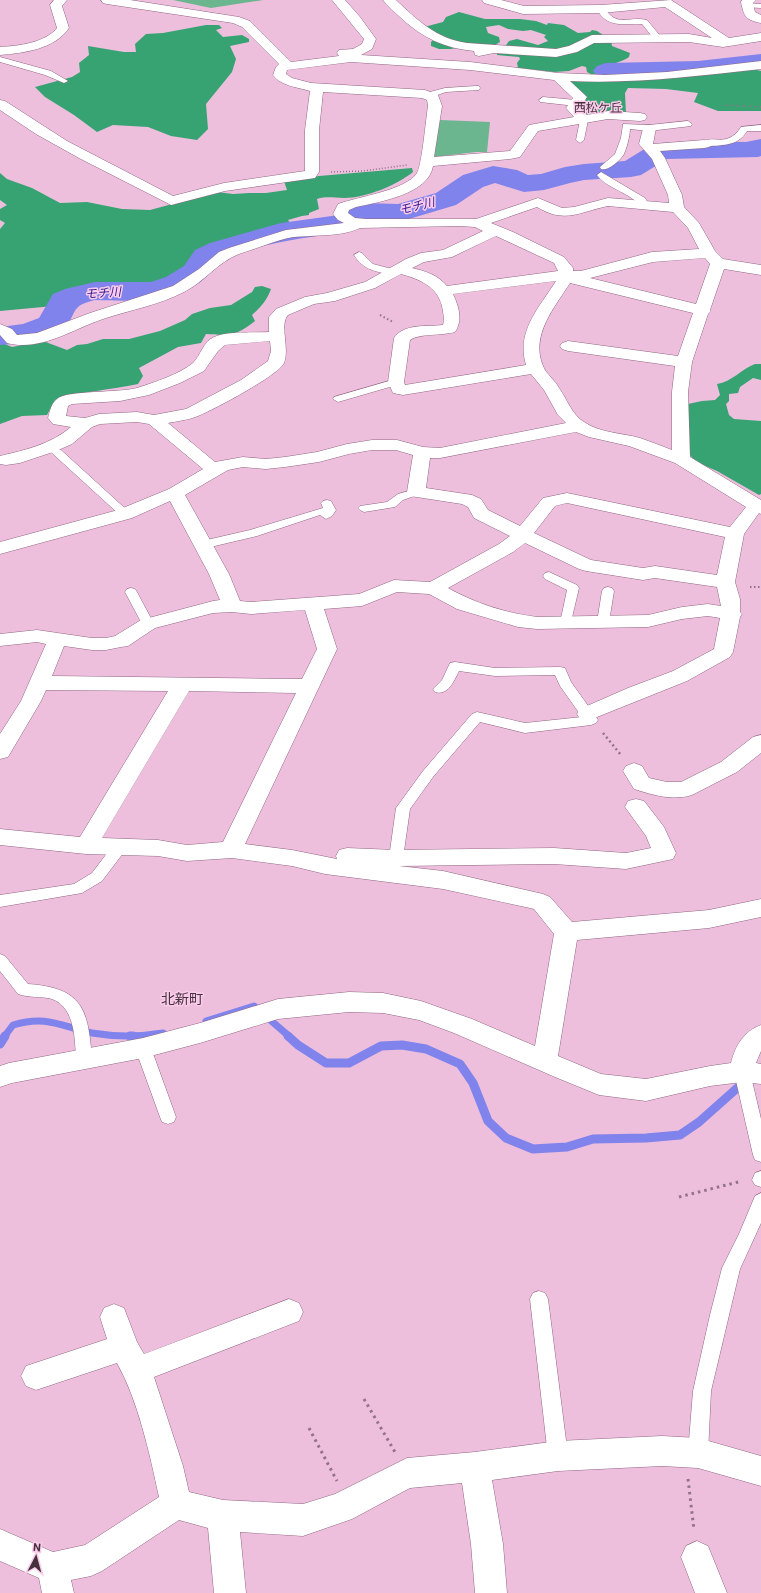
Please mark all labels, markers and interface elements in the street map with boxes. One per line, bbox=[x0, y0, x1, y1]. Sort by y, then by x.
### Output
district label: 西松ケ丘 bbox=[574, 101, 622, 115]
water label: モチ川 bbox=[398, 194, 438, 217]
water label: モチ川 bbox=[85, 285, 123, 301]
district label: 北新町 bbox=[161, 991, 203, 1007]
north arrow bbox=[16, 1537, 56, 1577]
text: N bbox=[32, 1541, 42, 1554]

